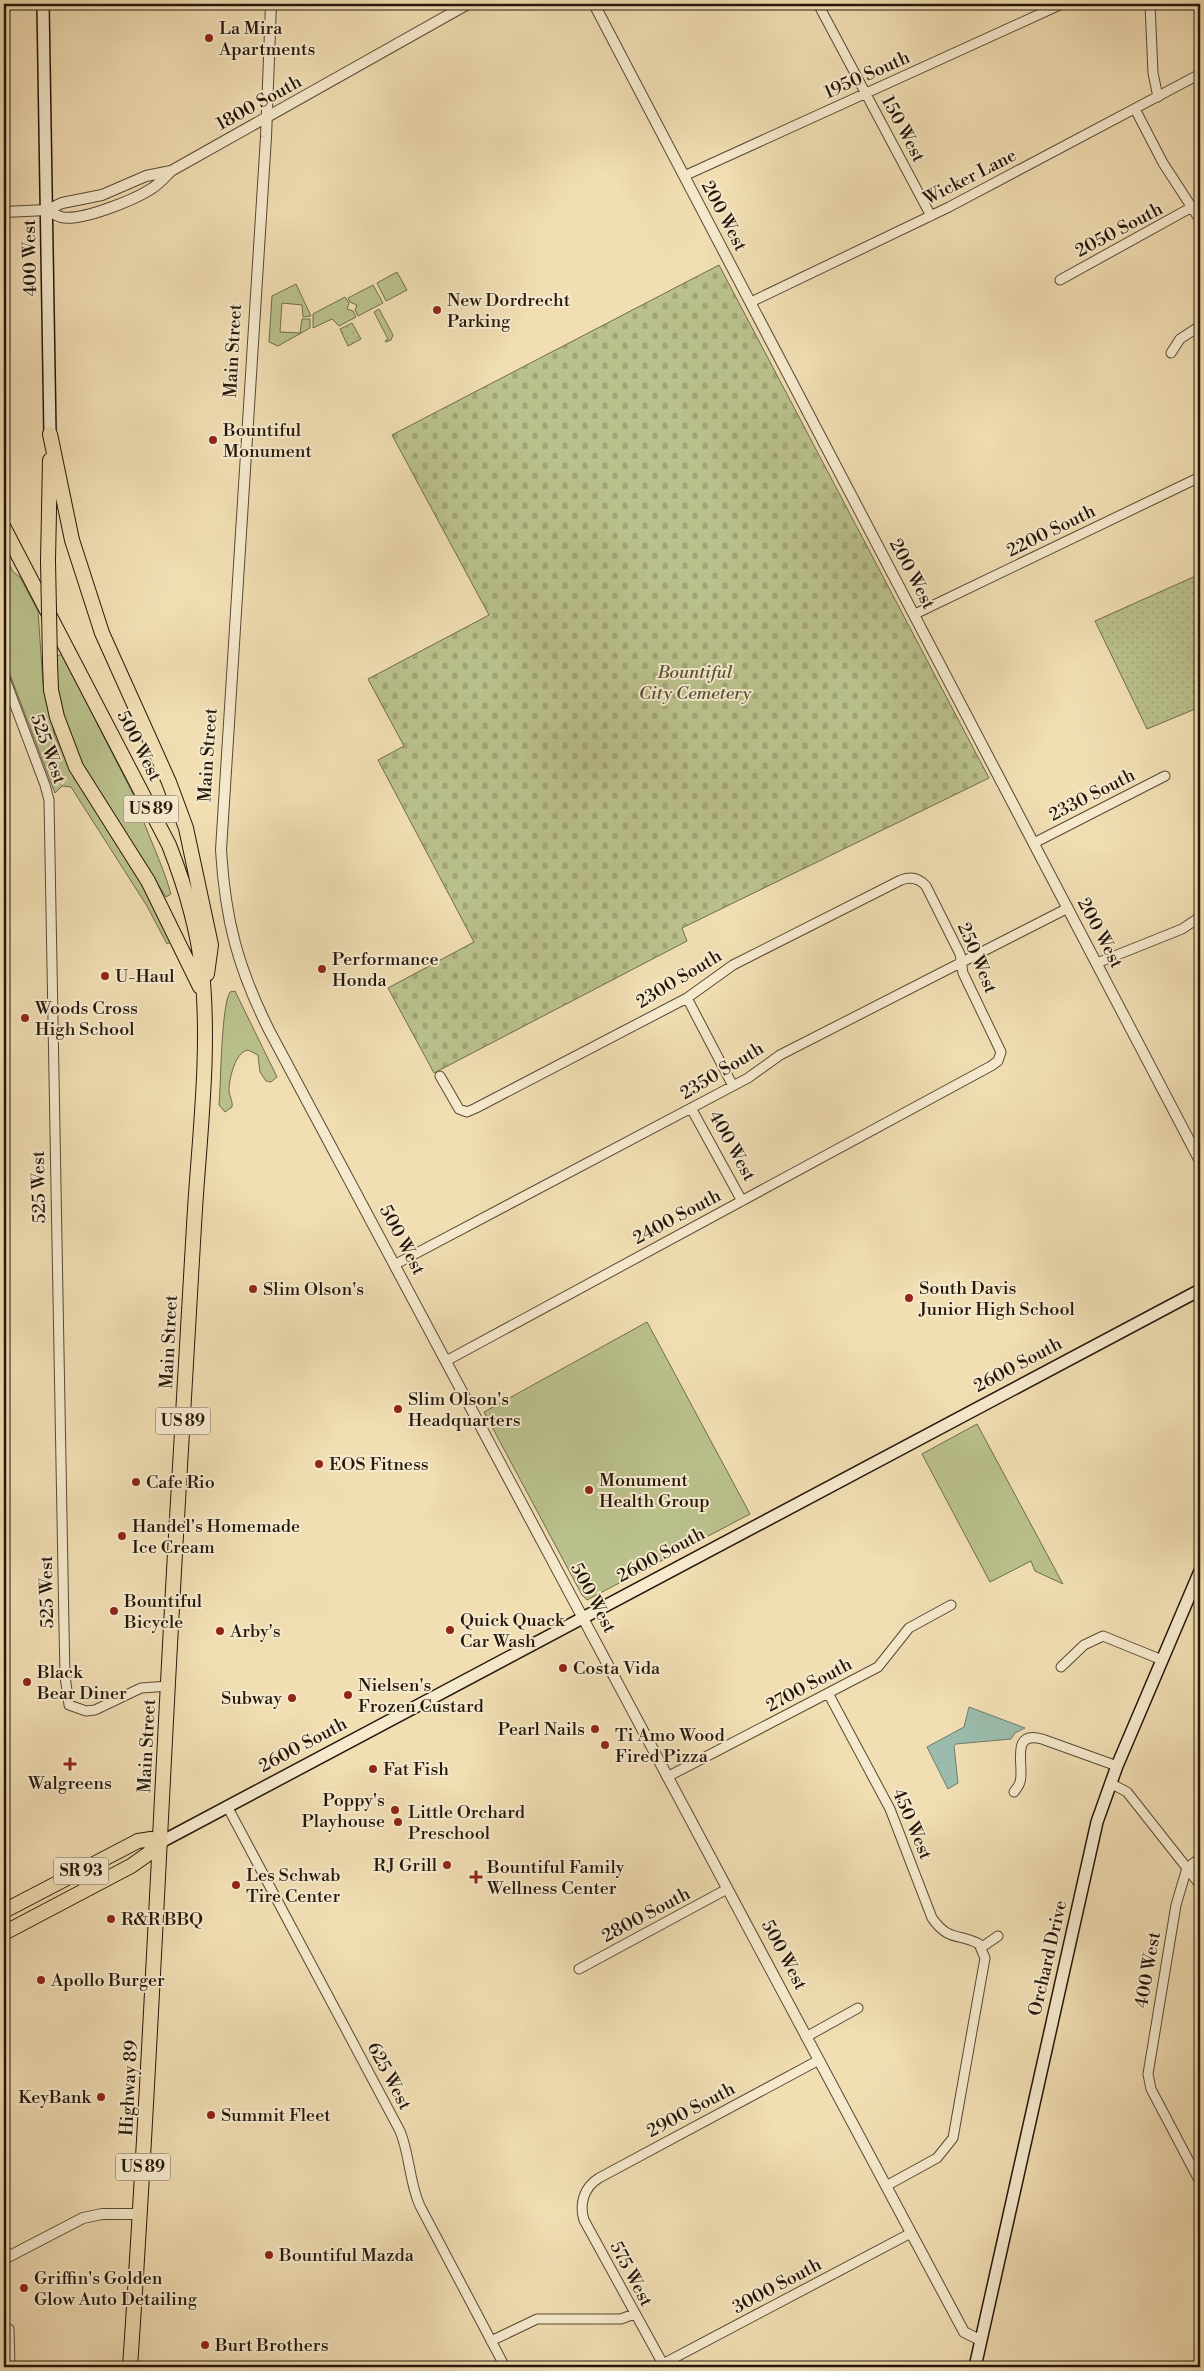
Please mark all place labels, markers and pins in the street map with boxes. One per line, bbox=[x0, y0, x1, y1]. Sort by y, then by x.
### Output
place label: La Mira Apartments bbox=[218, 17, 315, 61]
marker: La Mira Apartments bbox=[203, 32, 215, 44]
place label: New Dordrecht Parking bbox=[447, 289, 571, 333]
marker: New Dordrecht Parking bbox=[431, 304, 443, 316]
place label: Bountiful Monument bbox=[222, 419, 313, 463]
marker: Bountiful Monument bbox=[207, 434, 219, 446]
place label: Performance Honda bbox=[332, 948, 439, 992]
marker: Performance Honda bbox=[316, 963, 328, 975]
place label: U-Haul bbox=[115, 965, 175, 988]
marker: U-Haul bbox=[99, 970, 111, 982]
place label: Woods Cross High School bbox=[34, 997, 138, 1041]
marker: Woods Cross High School bbox=[19, 1012, 31, 1024]
place label: South Davis Junior High School bbox=[918, 1277, 1076, 1321]
place label: Slim Olson's bbox=[263, 1278, 364, 1301]
marker: Slim Olson's bbox=[247, 1283, 259, 1295]
marker: South Davis Junior High School bbox=[903, 1292, 915, 1304]
place label: Slim Olson's Headquarters bbox=[408, 1388, 521, 1432]
marker: Slim Olson's Headquarters bbox=[392, 1403, 404, 1415]
place label: EOS Fitness bbox=[329, 1453, 429, 1476]
marker: EOS Fitness bbox=[313, 1458, 325, 1470]
place label: Monument Health Group bbox=[599, 1469, 710, 1513]
place label: Cafe Rio bbox=[146, 1471, 215, 1494]
marker: Cafe Rio bbox=[130, 1476, 142, 1488]
marker: Monument Health Group bbox=[583, 1484, 595, 1496]
place label: Handel's Homemade Ice Cream bbox=[132, 1515, 300, 1559]
marker: Handel's Homemade Ice Cream bbox=[116, 1530, 128, 1542]
place label: Bountiful Bicycle bbox=[123, 1590, 203, 1634]
marker: Bountiful Bicycle bbox=[108, 1605, 120, 1617]
place label: Quick Quack Car Wash bbox=[460, 1609, 566, 1653]
place label: Arby's bbox=[229, 1620, 281, 1643]
marker: Quick Quack Car Wash bbox=[444, 1624, 456, 1636]
marker: Arby's bbox=[214, 1625, 226, 1637]
place label: Costa Vida bbox=[573, 1657, 661, 1680]
place label: Black Bear Diner bbox=[36, 1661, 127, 1705]
marker: Costa Vida bbox=[557, 1662, 569, 1674]
place label: Nielsen's Frozen Custard bbox=[358, 1674, 485, 1718]
marker: Black Bear Diner bbox=[21, 1676, 33, 1688]
place label: Subway bbox=[221, 1687, 282, 1710]
marker: Nielsen's Frozen Custard bbox=[342, 1689, 354, 1701]
marker: Subway bbox=[286, 1692, 298, 1704]
place label: Pearl Nails bbox=[498, 1718, 585, 1741]
marker: Pearl Nails bbox=[589, 1723, 601, 1735]
place label: Ti Amo Wood Fired Pizza bbox=[615, 1724, 725, 1768]
marker: Ti Amo Wood Fired Pizza bbox=[599, 1739, 611, 1751]
marker: Walgreens bbox=[64, 1758, 76, 1770]
place label: Fat Fish bbox=[383, 1758, 449, 1781]
marker: Fat Fish bbox=[367, 1763, 379, 1775]
place label: Walgreens bbox=[27, 1772, 112, 1795]
place label: Poppy's Playhouse bbox=[302, 1789, 385, 1833]
place label: Little Orchard Preschool bbox=[408, 1801, 526, 1845]
marker: Poppy's Playhouse bbox=[389, 1804, 401, 1816]
marker: Little Orchard Preschool bbox=[392, 1816, 404, 1828]
place label: RJ Grill bbox=[373, 1854, 438, 1877]
place label: Bountiful Family Wellness Center bbox=[486, 1856, 625, 1900]
marker: RJ Grill bbox=[441, 1859, 453, 1871]
place label: Les Schwab Tire Center bbox=[246, 1864, 340, 1908]
marker: Bountiful Family Wellness Center bbox=[469, 1870, 483, 1884]
marker: Les Schwab Tire Center bbox=[230, 1879, 242, 1891]
place label: R&R BBQ bbox=[121, 1908, 203, 1931]
marker: R&R BBQ bbox=[105, 1913, 117, 1925]
place label: Apollo Burger bbox=[50, 1969, 165, 1992]
marker: Apollo Burger bbox=[35, 1974, 47, 1986]
place label: KeyBank bbox=[18, 2086, 93, 2109]
marker: KeyBank bbox=[95, 2091, 107, 2103]
place label: Summit Fleet bbox=[221, 2104, 331, 2127]
marker: Summit Fleet bbox=[205, 2109, 217, 2121]
place label: Bountiful Mazda bbox=[278, 2244, 415, 2267]
marker: Bountiful Mazda bbox=[263, 2249, 275, 2261]
place label: Griffin's Golden Glow Auto Detailing bbox=[34, 2267, 198, 2311]
marker: Griffin's Golden Glow Auto Detailing bbox=[18, 2282, 30, 2294]
place label: Burt Brothers bbox=[214, 2334, 329, 2357]
marker: Burt Brothers bbox=[199, 2339, 211, 2351]

